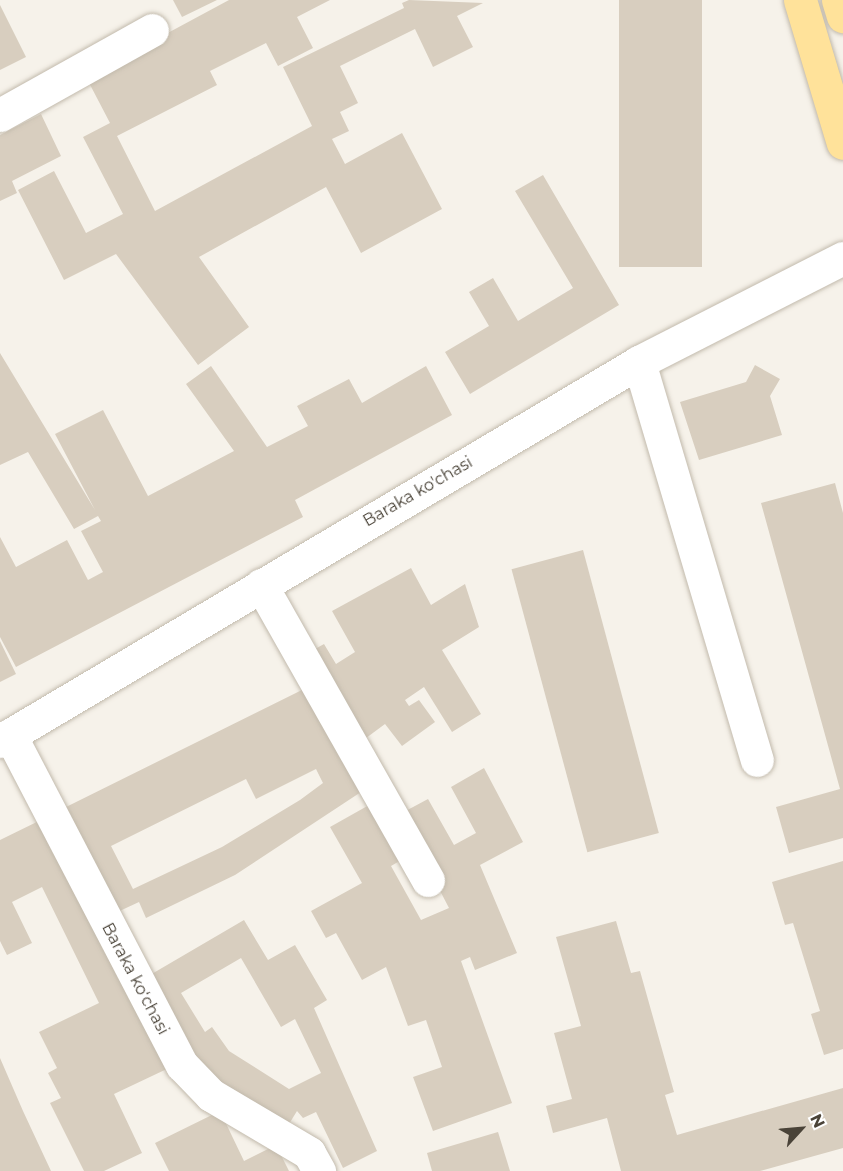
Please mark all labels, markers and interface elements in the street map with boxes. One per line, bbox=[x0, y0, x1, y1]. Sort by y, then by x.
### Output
street label: Baraka ko'chasi bbox=[360, 453, 476, 531]
street label: Baraka koʻchasi bbox=[97, 920, 173, 1038]
north arrow bbox=[771, 1099, 831, 1159]
text: N bbox=[806, 1111, 829, 1131]

